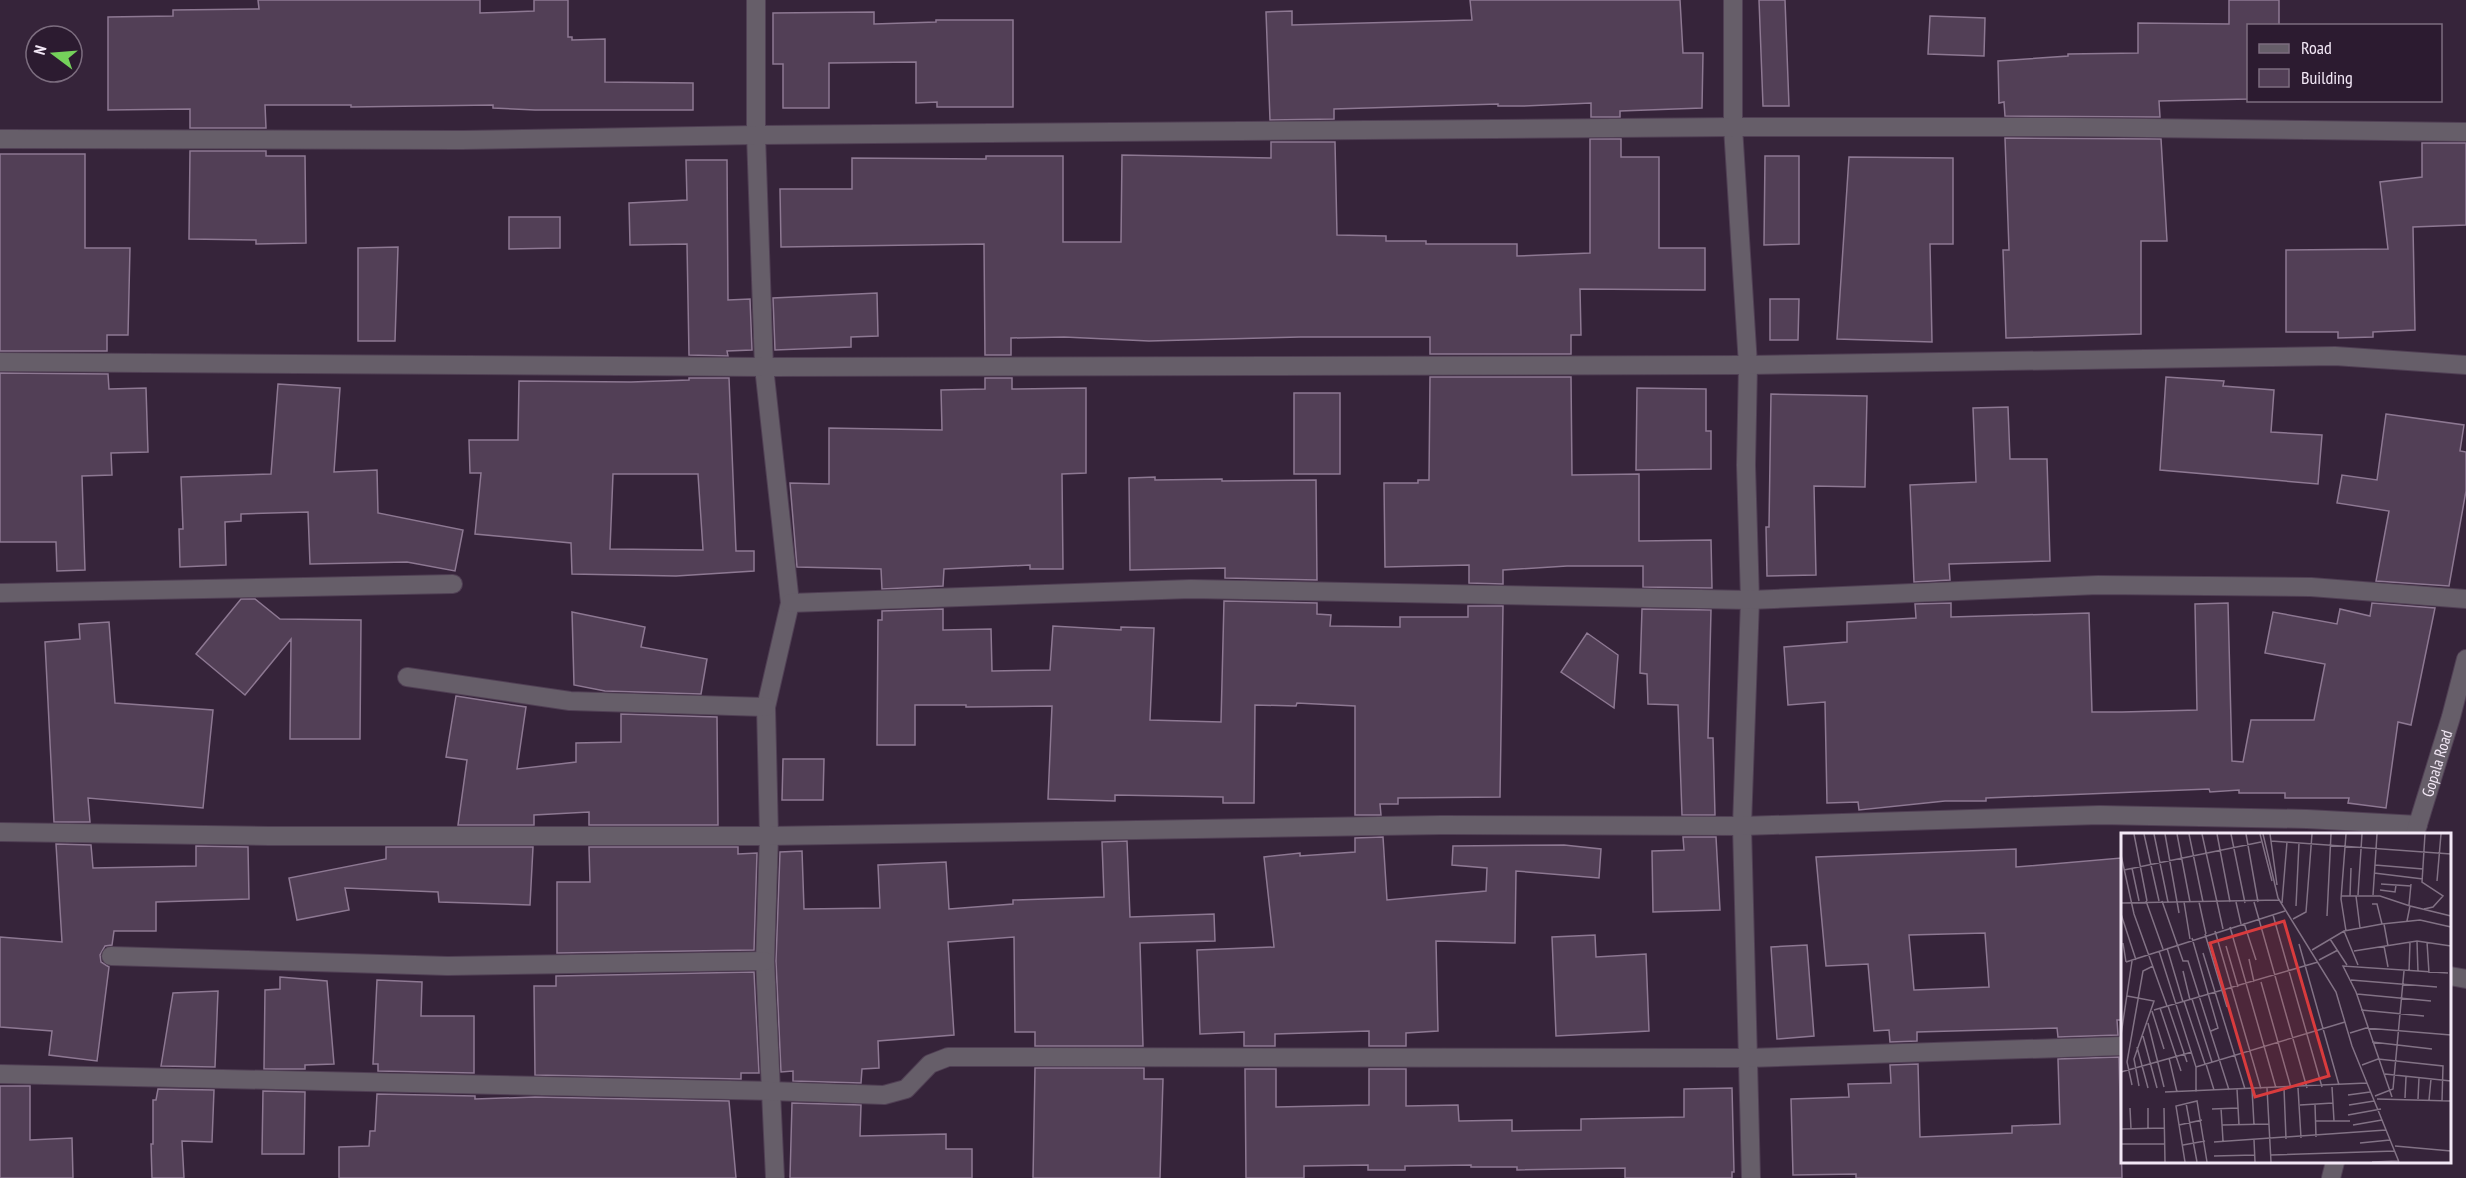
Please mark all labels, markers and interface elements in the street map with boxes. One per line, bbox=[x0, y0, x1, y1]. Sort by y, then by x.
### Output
north arrow bbox=[24, 24, 84, 84]
legend bbox=[2247, 24, 2442, 102]
text: Road bbox=[2301, 36, 2332, 59]
text: N bbox=[29, 43, 50, 57]
text: Building bbox=[2301, 66, 2353, 89]
street label: Gopala Road bbox=[2417, 727, 2456, 799]
inset map bbox=[2121, 833, 2451, 1163]

